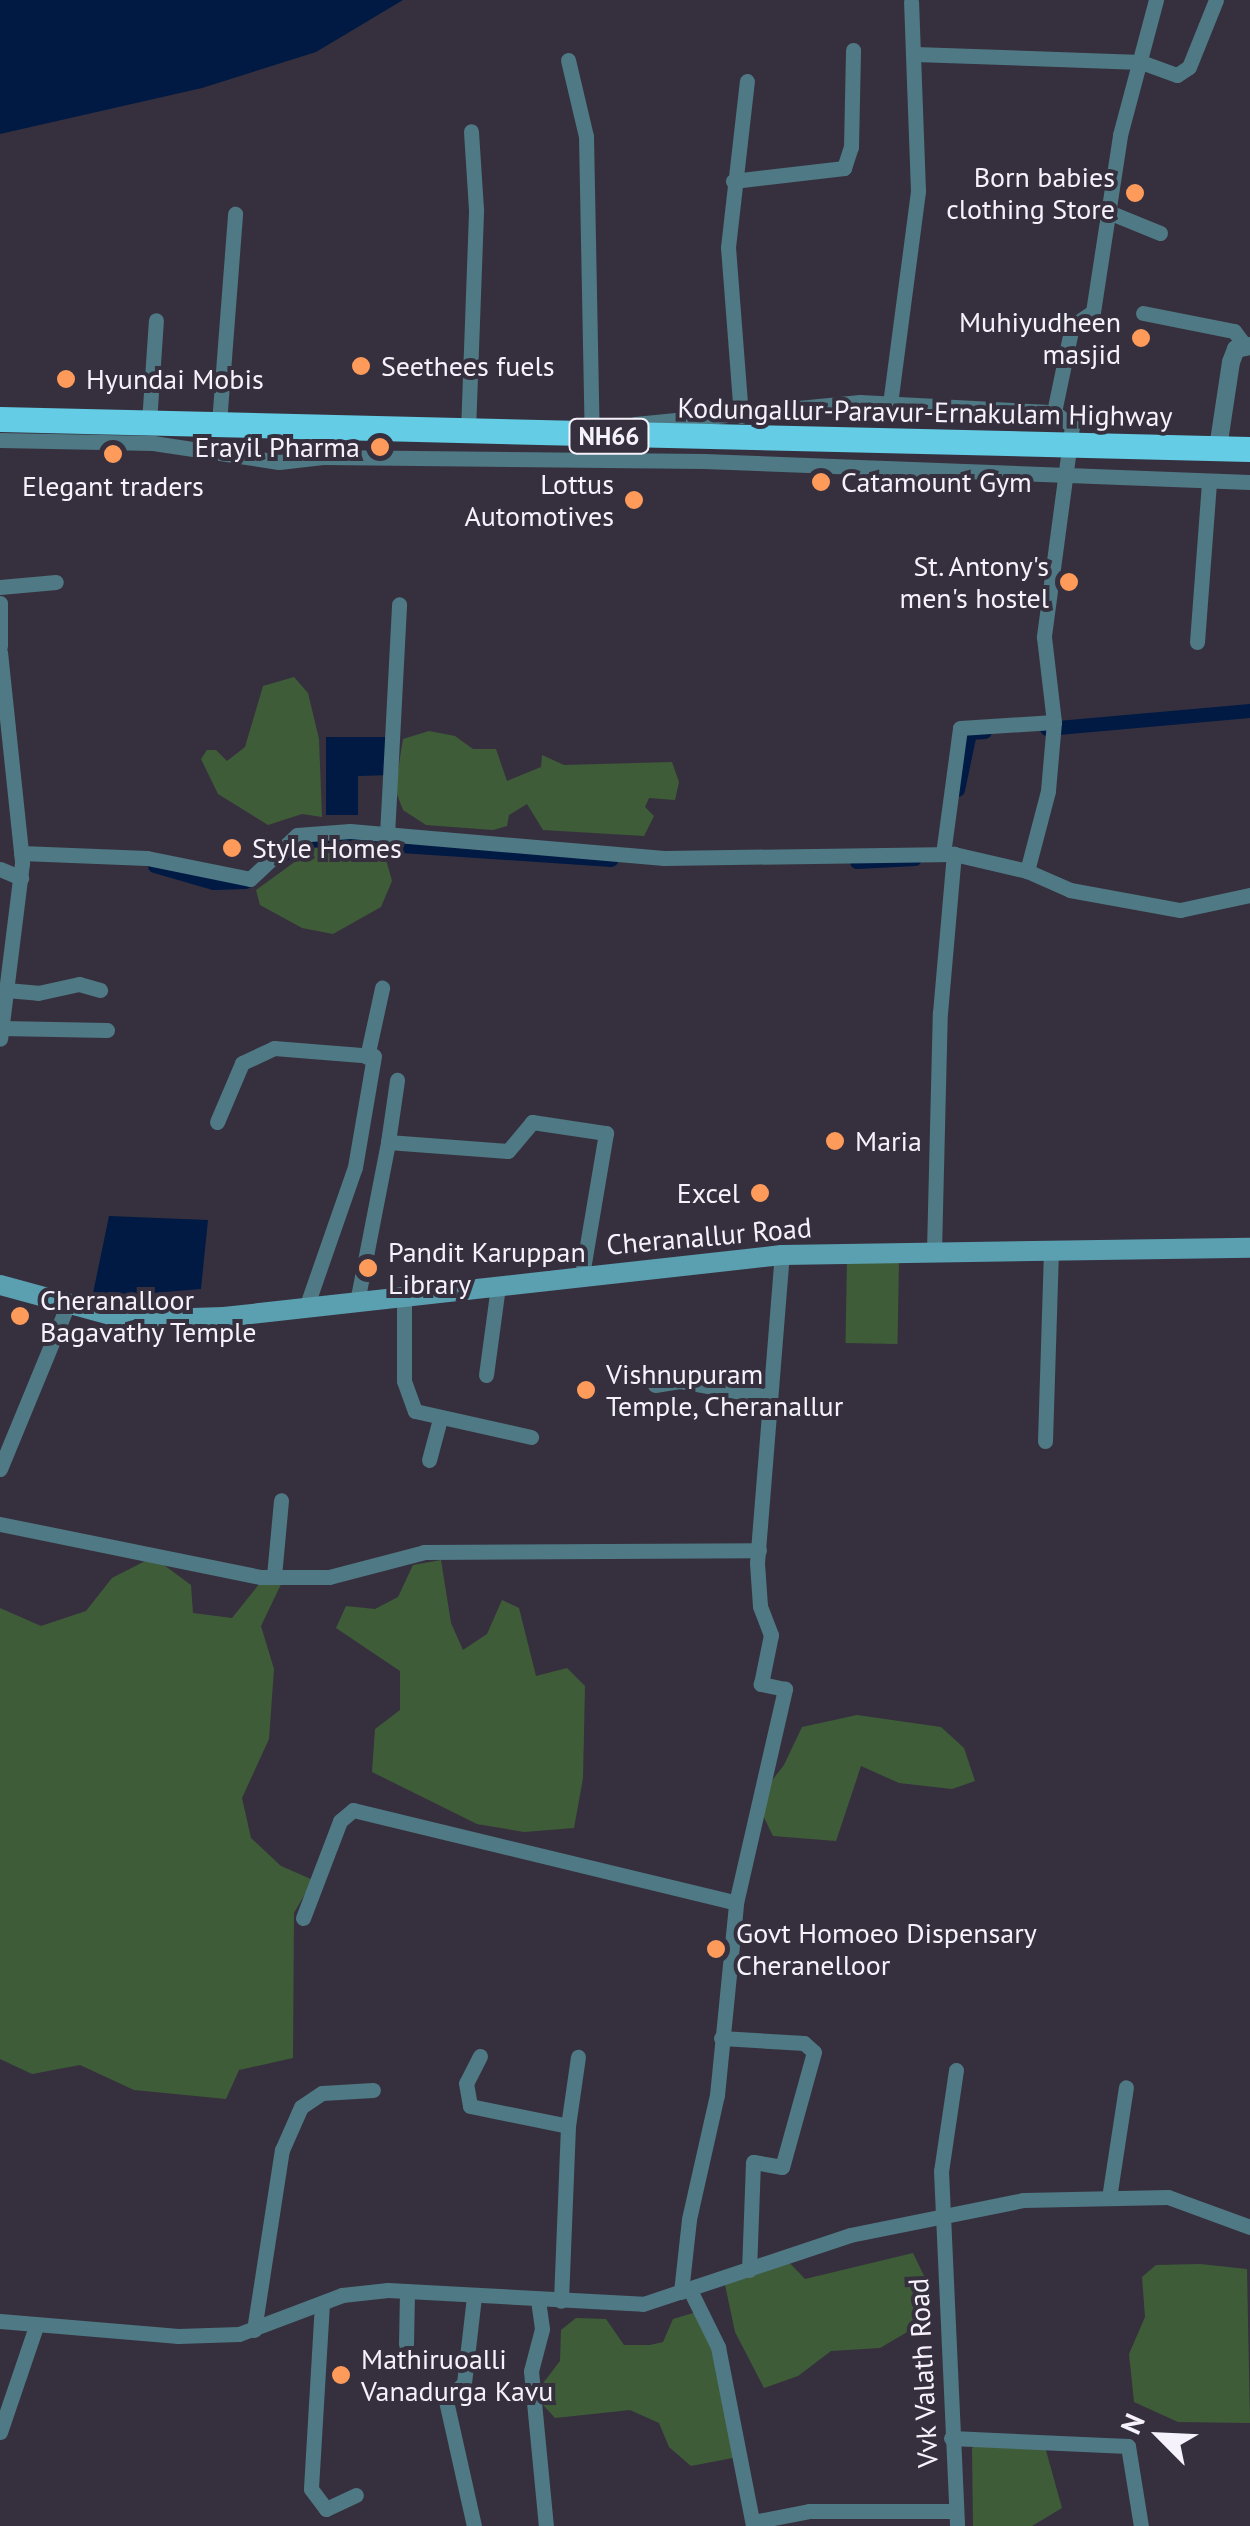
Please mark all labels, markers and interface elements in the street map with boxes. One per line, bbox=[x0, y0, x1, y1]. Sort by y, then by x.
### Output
place label: Born babies clothing Store bbox=[946, 160, 1115, 226]
marker: Born babies clothing Store bbox=[1124, 182, 1146, 204]
place label: Muhiyudheen masjid bbox=[959, 305, 1121, 371]
marker: Muhiyudheen masjid bbox=[1130, 327, 1152, 349]
place label: Seethees fuels bbox=[381, 349, 554, 383]
marker: Seethees fuels bbox=[350, 355, 372, 377]
place label: Hyundai Mobis bbox=[86, 362, 264, 396]
marker: Hyundai Mobis bbox=[55, 368, 77, 390]
street label: Kodungallur-Paravur-Ernakulam Highway bbox=[677, 391, 1173, 433]
road number: NH66 bbox=[566, 416, 652, 456]
place label: Erayil Pharma bbox=[194, 430, 360, 464]
marker: Erayil Pharma bbox=[369, 436, 391, 458]
marker: Elegant traders bbox=[102, 443, 124, 465]
place label: Catamount Gym bbox=[841, 465, 1032, 499]
place label: Lottus Automotives bbox=[464, 467, 614, 533]
place label: Elegant traders bbox=[22, 469, 204, 503]
marker: Catamount Gym bbox=[810, 471, 832, 493]
marker: Lottus Automotives bbox=[623, 489, 645, 511]
place label: St. Antony's men's hostel bbox=[899, 549, 1049, 615]
marker: St. Antony's men's hostel bbox=[1058, 571, 1080, 593]
place label: Style Homes bbox=[252, 831, 402, 865]
marker: Style Homes bbox=[221, 837, 243, 859]
place label: Maria bbox=[855, 1124, 922, 1158]
marker: Maria bbox=[824, 1130, 846, 1152]
place label: Excel bbox=[677, 1176, 740, 1210]
marker: Excel bbox=[749, 1182, 771, 1204]
street label: Cheranallur Road bbox=[605, 1210, 813, 1262]
place label: Pandit Karuppan Library bbox=[388, 1235, 586, 1301]
marker: Pandit Karuppan Library bbox=[357, 1257, 379, 1279]
place label: Cheranalloor Bagavathy Temple bbox=[40, 1283, 258, 1349]
marker: Cheranalloor Bagavathy Temple bbox=[9, 1305, 31, 1327]
place label: Vishnupuram Temple, Cheranallur bbox=[606, 1357, 845, 1423]
marker: Vishnupuram Temple, Cheranallur bbox=[575, 1379, 597, 1401]
place label: Govt Homoeo Dispensary Cheranelloor bbox=[736, 1916, 1037, 1982]
marker: Govt Homoeo Dispensary Cheranelloor bbox=[705, 1938, 727, 1960]
street label: Vvk Valath Road bbox=[901, 2276, 945, 2470]
place label: Mathiruoalli Vanadurga Kavu bbox=[361, 2342, 553, 2408]
marker: Mathiruoalli Vanadurga Kavu bbox=[330, 2364, 352, 2386]
north arrow bbox=[1110, 2386, 1210, 2486]
text: N bbox=[1111, 2408, 1153, 2440]

